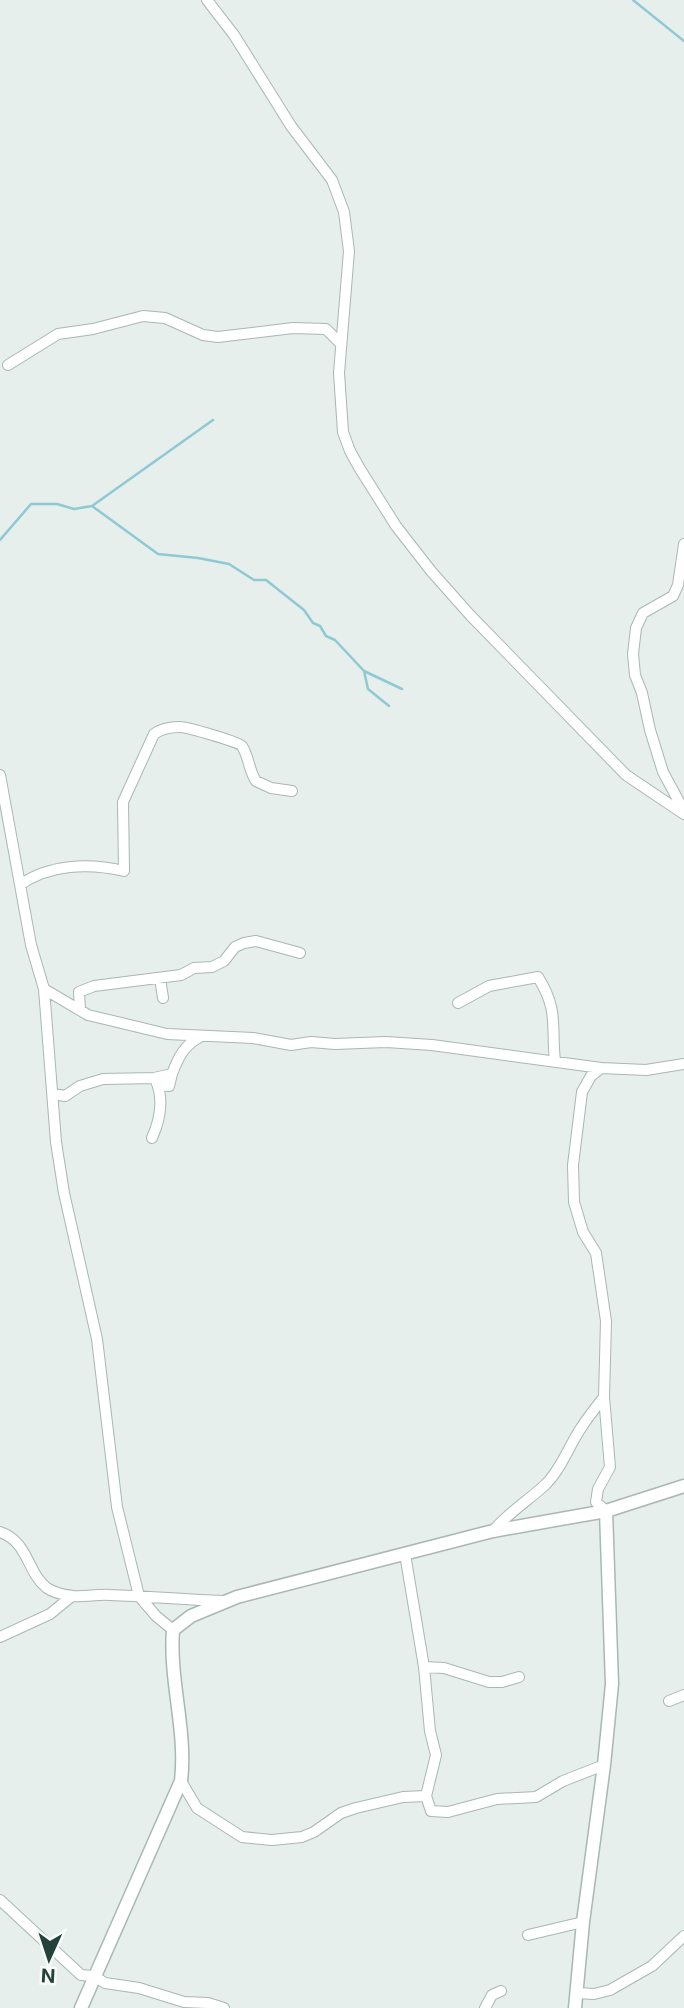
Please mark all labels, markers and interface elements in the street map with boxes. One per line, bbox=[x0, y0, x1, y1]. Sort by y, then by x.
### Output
north arrow bbox=[14, 1924, 84, 1994]
text: N bbox=[40, 1964, 56, 1987]

